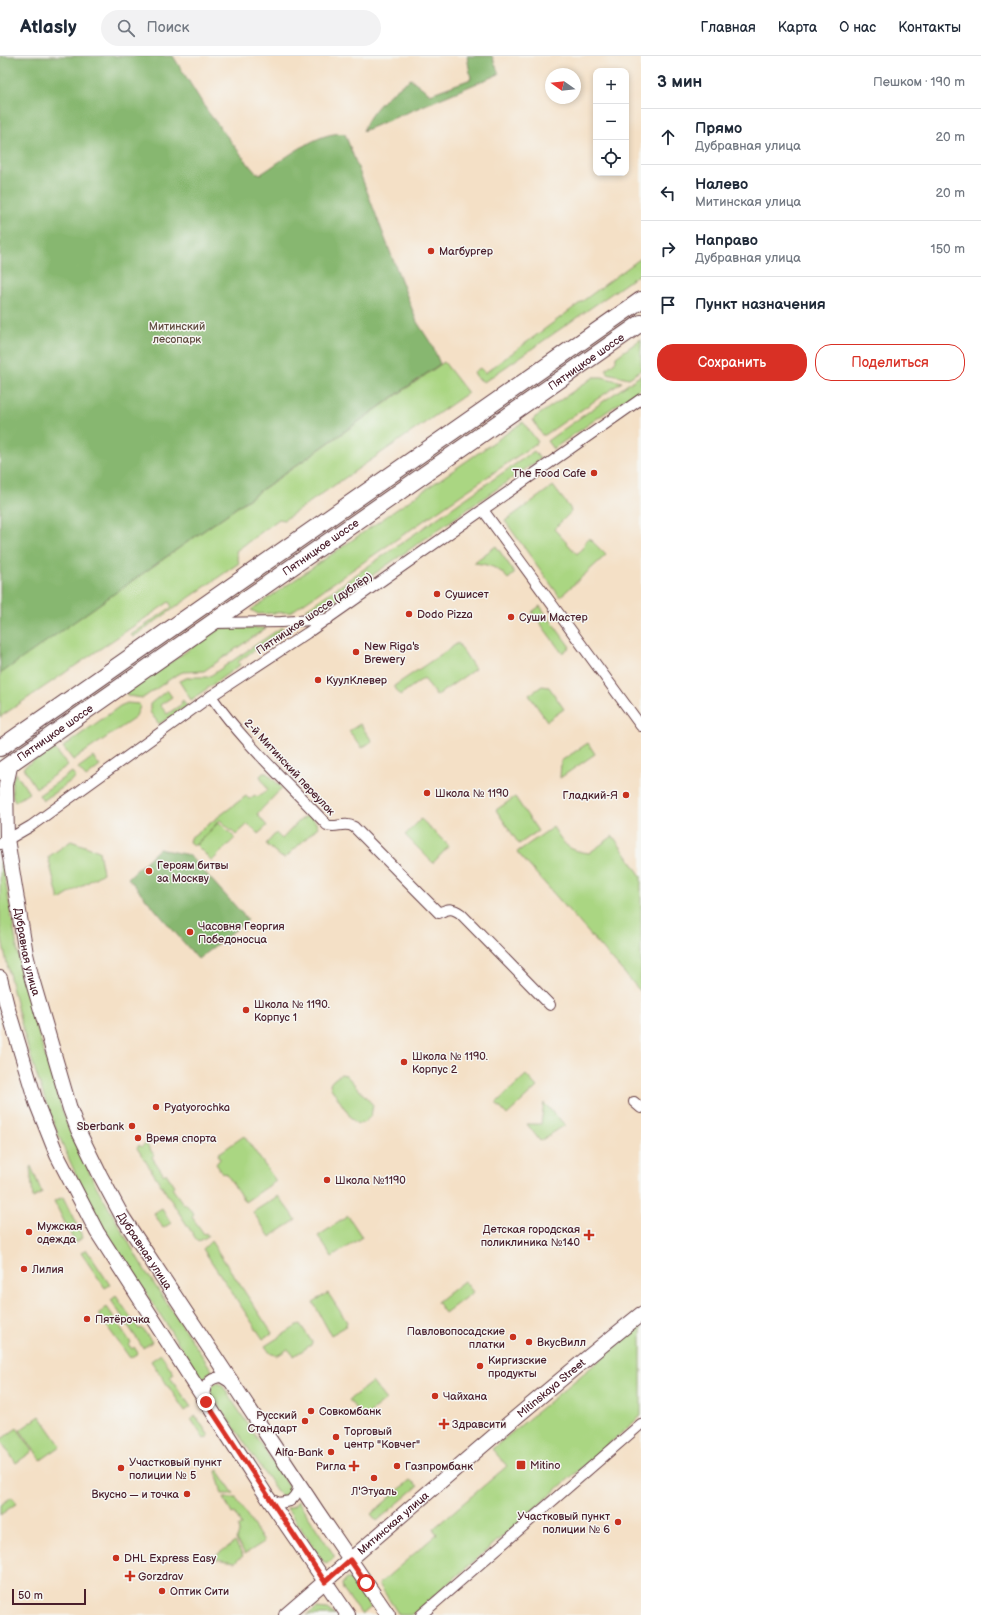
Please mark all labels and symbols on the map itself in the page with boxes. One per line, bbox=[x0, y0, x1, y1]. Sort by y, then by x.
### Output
north arrow bbox=[545, 68, 581, 104]
place label: Магбургер bbox=[439, 245, 494, 258]
marker: Магбургер bbox=[426, 246, 436, 256]
park label: Митинский лесопарк bbox=[149, 320, 205, 346]
street label: Пятницкое шоссе bbox=[546, 331, 627, 393]
place label: The Food Cafe bbox=[513, 467, 586, 480]
marker: The Food Cafe bbox=[589, 468, 599, 478]
street label: Пятницкое шоссе bbox=[280, 516, 361, 579]
street label: Пятницкое шоссе (дублёр) bbox=[254, 570, 375, 657]
place label: Сушисет bbox=[445, 588, 489, 601]
marker: Сушисет bbox=[432, 589, 442, 599]
place label: Dodo Pizza bbox=[417, 608, 473, 621]
marker: Dodo Pizza bbox=[404, 609, 414, 619]
place label: Суши Мастер bbox=[519, 611, 588, 624]
marker: Суши Мастер bbox=[506, 612, 516, 622]
place label: New Riga's Brewery bbox=[364, 640, 420, 666]
marker: New Riga's Brewery bbox=[351, 647, 361, 657]
place label: КуулКлевер bbox=[326, 674, 388, 687]
marker: КуулКлевер bbox=[313, 675, 323, 685]
street label: Пятницкое шоссе bbox=[15, 702, 96, 764]
street label: 2-й Митинский переулок bbox=[242, 716, 338, 818]
place label: Школа № 1190 bbox=[435, 787, 509, 800]
marker: Школа № 1190 bbox=[422, 788, 432, 798]
place label: Гладкий-Я bbox=[562, 789, 618, 802]
marker: Гладкий-Я bbox=[621, 790, 631, 800]
place label: Героям битвы за Москву bbox=[157, 859, 229, 885]
marker: Героям битвы за Москву bbox=[144, 866, 154, 876]
street label: Дубравная улица bbox=[11, 907, 43, 998]
place label: Часовня Георгия Победоносца bbox=[198, 920, 285, 946]
marker: Часовня Георгия Победоносца bbox=[185, 927, 195, 937]
place label: Школа № 1190. Корпус 1 bbox=[254, 998, 330, 1024]
marker: Школа № 1190. Корпус 1 bbox=[241, 1005, 251, 1015]
place label: Школа № 1190. Корпус 2 bbox=[412, 1050, 488, 1076]
marker: Школа № 1190. Корпус 2 bbox=[399, 1057, 409, 1067]
place label: Pyatyorochka bbox=[164, 1101, 230, 1114]
marker: Pyatyorochka bbox=[151, 1102, 161, 1112]
place label: Sberbank bbox=[77, 1120, 125, 1133]
marker: Sberbank bbox=[127, 1121, 137, 1131]
place label: Время спорта bbox=[146, 1132, 217, 1145]
marker: Время спорта bbox=[133, 1133, 143, 1143]
place label: Школа №1190 bbox=[335, 1174, 406, 1187]
marker: Школа №1190 bbox=[322, 1175, 332, 1185]
street label: Дубравная улица bbox=[114, 1210, 175, 1293]
place label: Мужская одежда bbox=[37, 1220, 82, 1246]
place label: Детская городская поликлиника №140 bbox=[481, 1223, 581, 1249]
marker: Мужская одежда bbox=[24, 1227, 34, 1237]
marker: Детская городская поликлиника №140 bbox=[583, 1229, 595, 1241]
place label: Лилия bbox=[31, 1263, 64, 1276]
marker: Лилия bbox=[19, 1264, 29, 1274]
place label: Пятёрочка bbox=[95, 1313, 151, 1326]
marker: Пятёрочка bbox=[82, 1314, 92, 1324]
place label: Павловопосадские платки bbox=[407, 1325, 505, 1351]
marker: Павловопосадские платки bbox=[508, 1332, 518, 1342]
place label: ВкусВилл bbox=[537, 1336, 586, 1349]
marker: ВкусВилл bbox=[524, 1337, 534, 1347]
place label: Киргизские продукты bbox=[488, 1354, 547, 1380]
street label: Mitinskaya Street bbox=[515, 1356, 589, 1421]
marker: Киргизские продукты bbox=[475, 1361, 485, 1371]
place label: Чайхана bbox=[443, 1390, 488, 1403]
marker: Чайхана bbox=[430, 1391, 440, 1401]
route end bbox=[197, 1393, 215, 1411]
place label: Совкомбанк bbox=[319, 1405, 381, 1418]
marker: Совкомбанк bbox=[306, 1406, 316, 1416]
place label: Русский Стандарт bbox=[248, 1409, 297, 1435]
marker: Русский Стандарт bbox=[300, 1416, 310, 1426]
place label: Здравсити bbox=[452, 1418, 506, 1431]
marker: Здравсити bbox=[439, 1419, 449, 1429]
place label: Торговый центр "Ковчег" bbox=[344, 1425, 420, 1451]
marker: Торговый центр "Ковчег" bbox=[331, 1432, 341, 1442]
place label: Alfa-Bank bbox=[275, 1446, 324, 1459]
marker: Alfa-Bank bbox=[326, 1447, 336, 1457]
place label: Участковый пункт полиции № 5 bbox=[129, 1456, 222, 1482]
marker: Mitino bbox=[515, 1459, 527, 1471]
place label: Mitino bbox=[530, 1459, 560, 1472]
place label: Ригла bbox=[316, 1460, 346, 1473]
place label: Газпромбанк bbox=[405, 1460, 473, 1473]
marker: Ригла bbox=[349, 1461, 359, 1471]
marker: Газпромбанк bbox=[392, 1461, 402, 1471]
marker: Участковый пункт полиции № 5 bbox=[116, 1463, 126, 1473]
marker: Л'Этуаль bbox=[369, 1473, 379, 1483]
place label: Л'Этуаль bbox=[350, 1485, 397, 1498]
place label: Вкусно — и точка bbox=[91, 1488, 179, 1501]
marker: Вкусно — и точка bbox=[182, 1489, 192, 1499]
street label: Митинская улица bbox=[355, 1489, 432, 1558]
place label: Участковый пункт полиции № 6 bbox=[517, 1510, 610, 1536]
marker: Участковый пункт полиции № 6 bbox=[613, 1517, 623, 1527]
place label: DHL Express Easy bbox=[124, 1552, 216, 1565]
marker: DHL Express Easy bbox=[111, 1553, 121, 1563]
place label: Gorzdrav bbox=[138, 1570, 184, 1583]
marker: Gorzdrav bbox=[125, 1571, 135, 1581]
route start bbox=[357, 1574, 375, 1592]
place label: Оптик Сити bbox=[170, 1585, 229, 1598]
marker: Оптик Сити bbox=[157, 1586, 167, 1596]
scale bar bbox=[12, 1587, 86, 1606]

